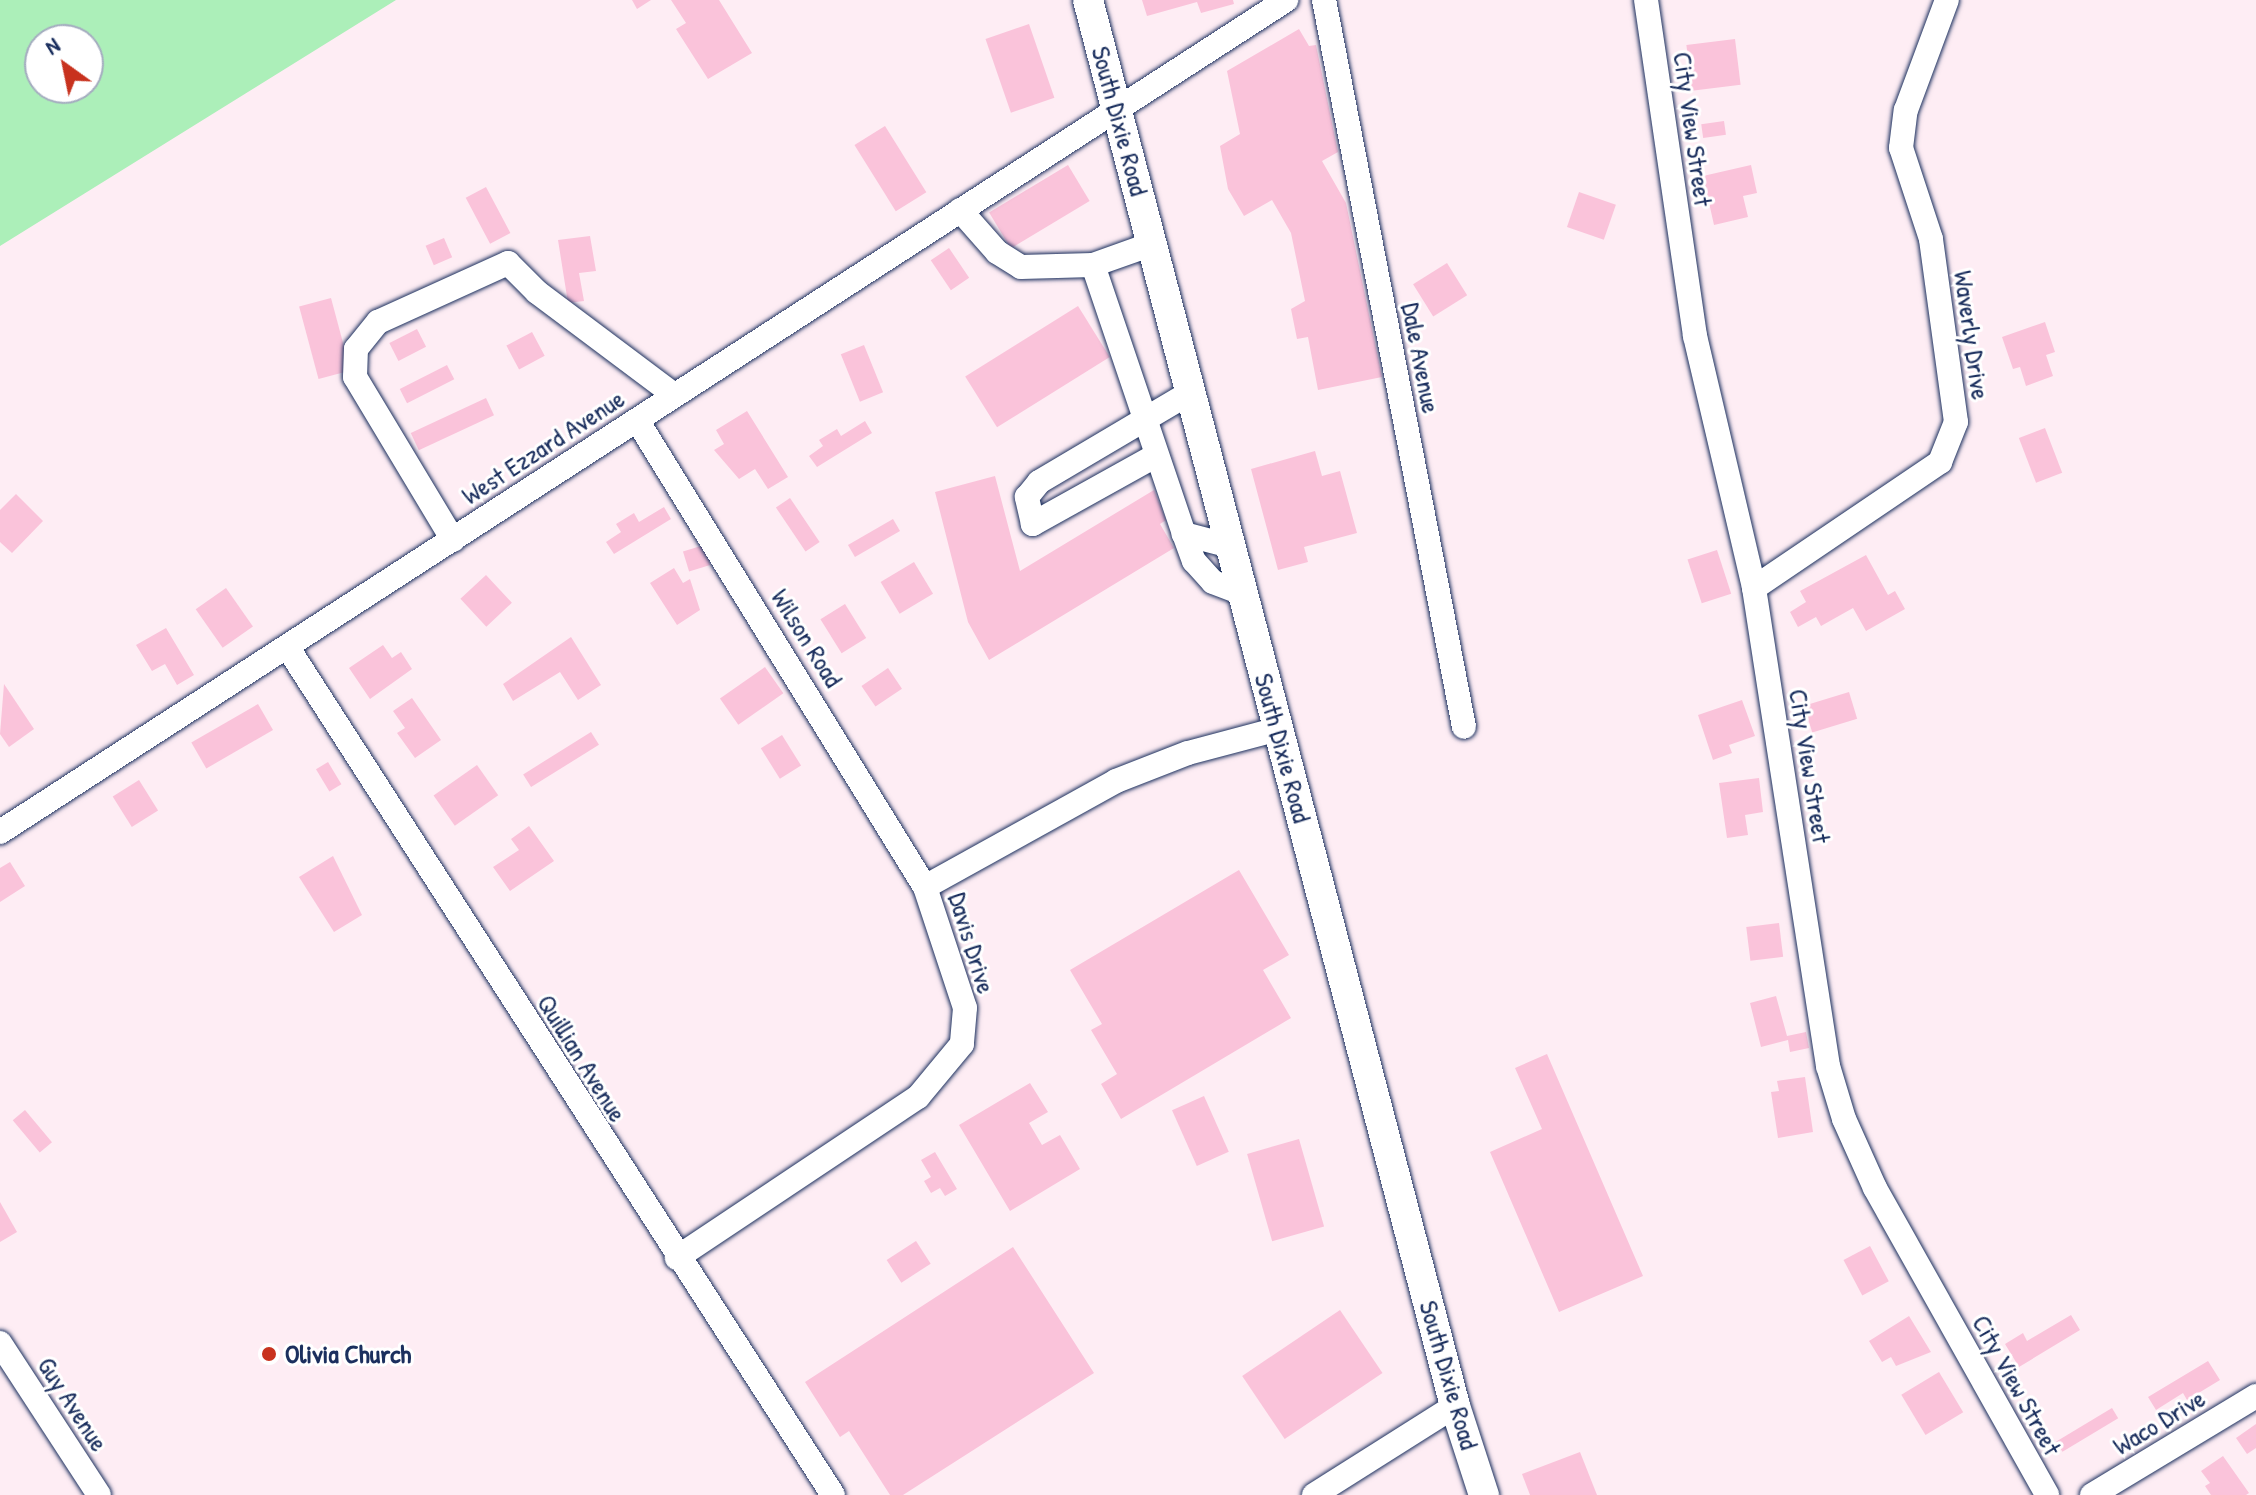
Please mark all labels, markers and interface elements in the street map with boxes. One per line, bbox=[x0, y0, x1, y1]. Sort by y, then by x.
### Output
north arrow bbox=[24, 24, 104, 104]
text: N bbox=[39, 30, 65, 61]
street label: South Dixie Road bbox=[1085, 43, 1155, 199]
street label: City View Street bbox=[1667, 50, 1719, 208]
street label: Waverly Drive bbox=[1948, 269, 1996, 401]
street label: Dale Avenue bbox=[1395, 300, 1447, 416]
street label: West Ezzard Avenue bbox=[456, 383, 630, 511]
street label: Wilson Road bbox=[765, 583, 849, 693]
street label: South Dixie Road bbox=[1248, 670, 1318, 826]
street label: City View Street bbox=[1782, 687, 1838, 845]
street label: Davis Drive bbox=[942, 889, 1002, 997]
street label: Quillian Avenue bbox=[531, 989, 633, 1127]
street label: South Dixie Road bbox=[1413, 1297, 1485, 1453]
street label: City View Street bbox=[1966, 1310, 2068, 1460]
place label: Olivia Church bbox=[285, 1338, 411, 1370]
marker: Olivia Church bbox=[260, 1345, 278, 1363]
street label: Guy Avenue bbox=[31, 1351, 115, 1457]
street label: Waco Drive bbox=[2107, 1382, 2211, 1462]

